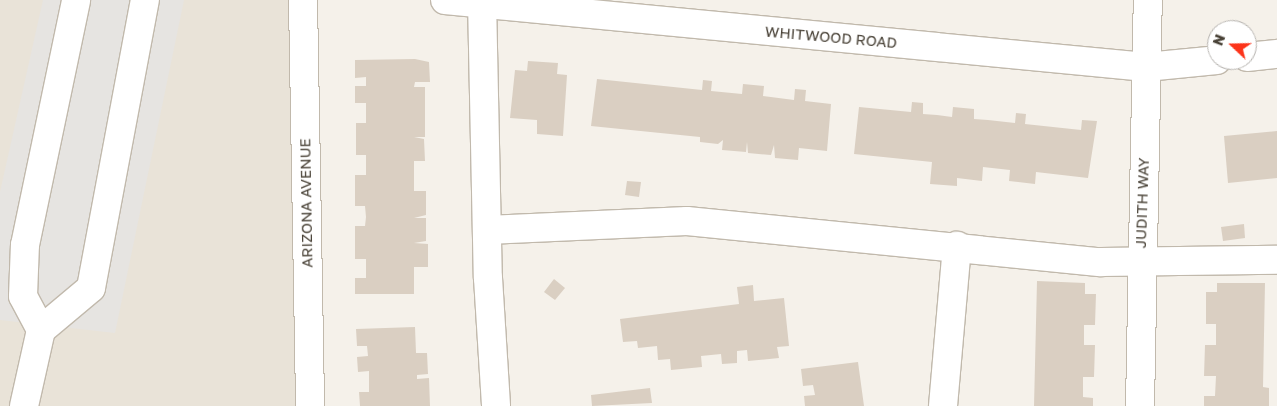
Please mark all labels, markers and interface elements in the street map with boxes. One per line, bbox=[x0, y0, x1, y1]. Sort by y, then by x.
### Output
north arrow bbox=[1207, 20, 1257, 70]
street label: WHITWOOD ROAD bbox=[764, 22, 898, 52]
text: N bbox=[1209, 32, 1228, 48]
street label: ARIZONA AVENUE bbox=[296, 138, 316, 268]
street label: JUDITH WAY bbox=[1131, 157, 1153, 249]

